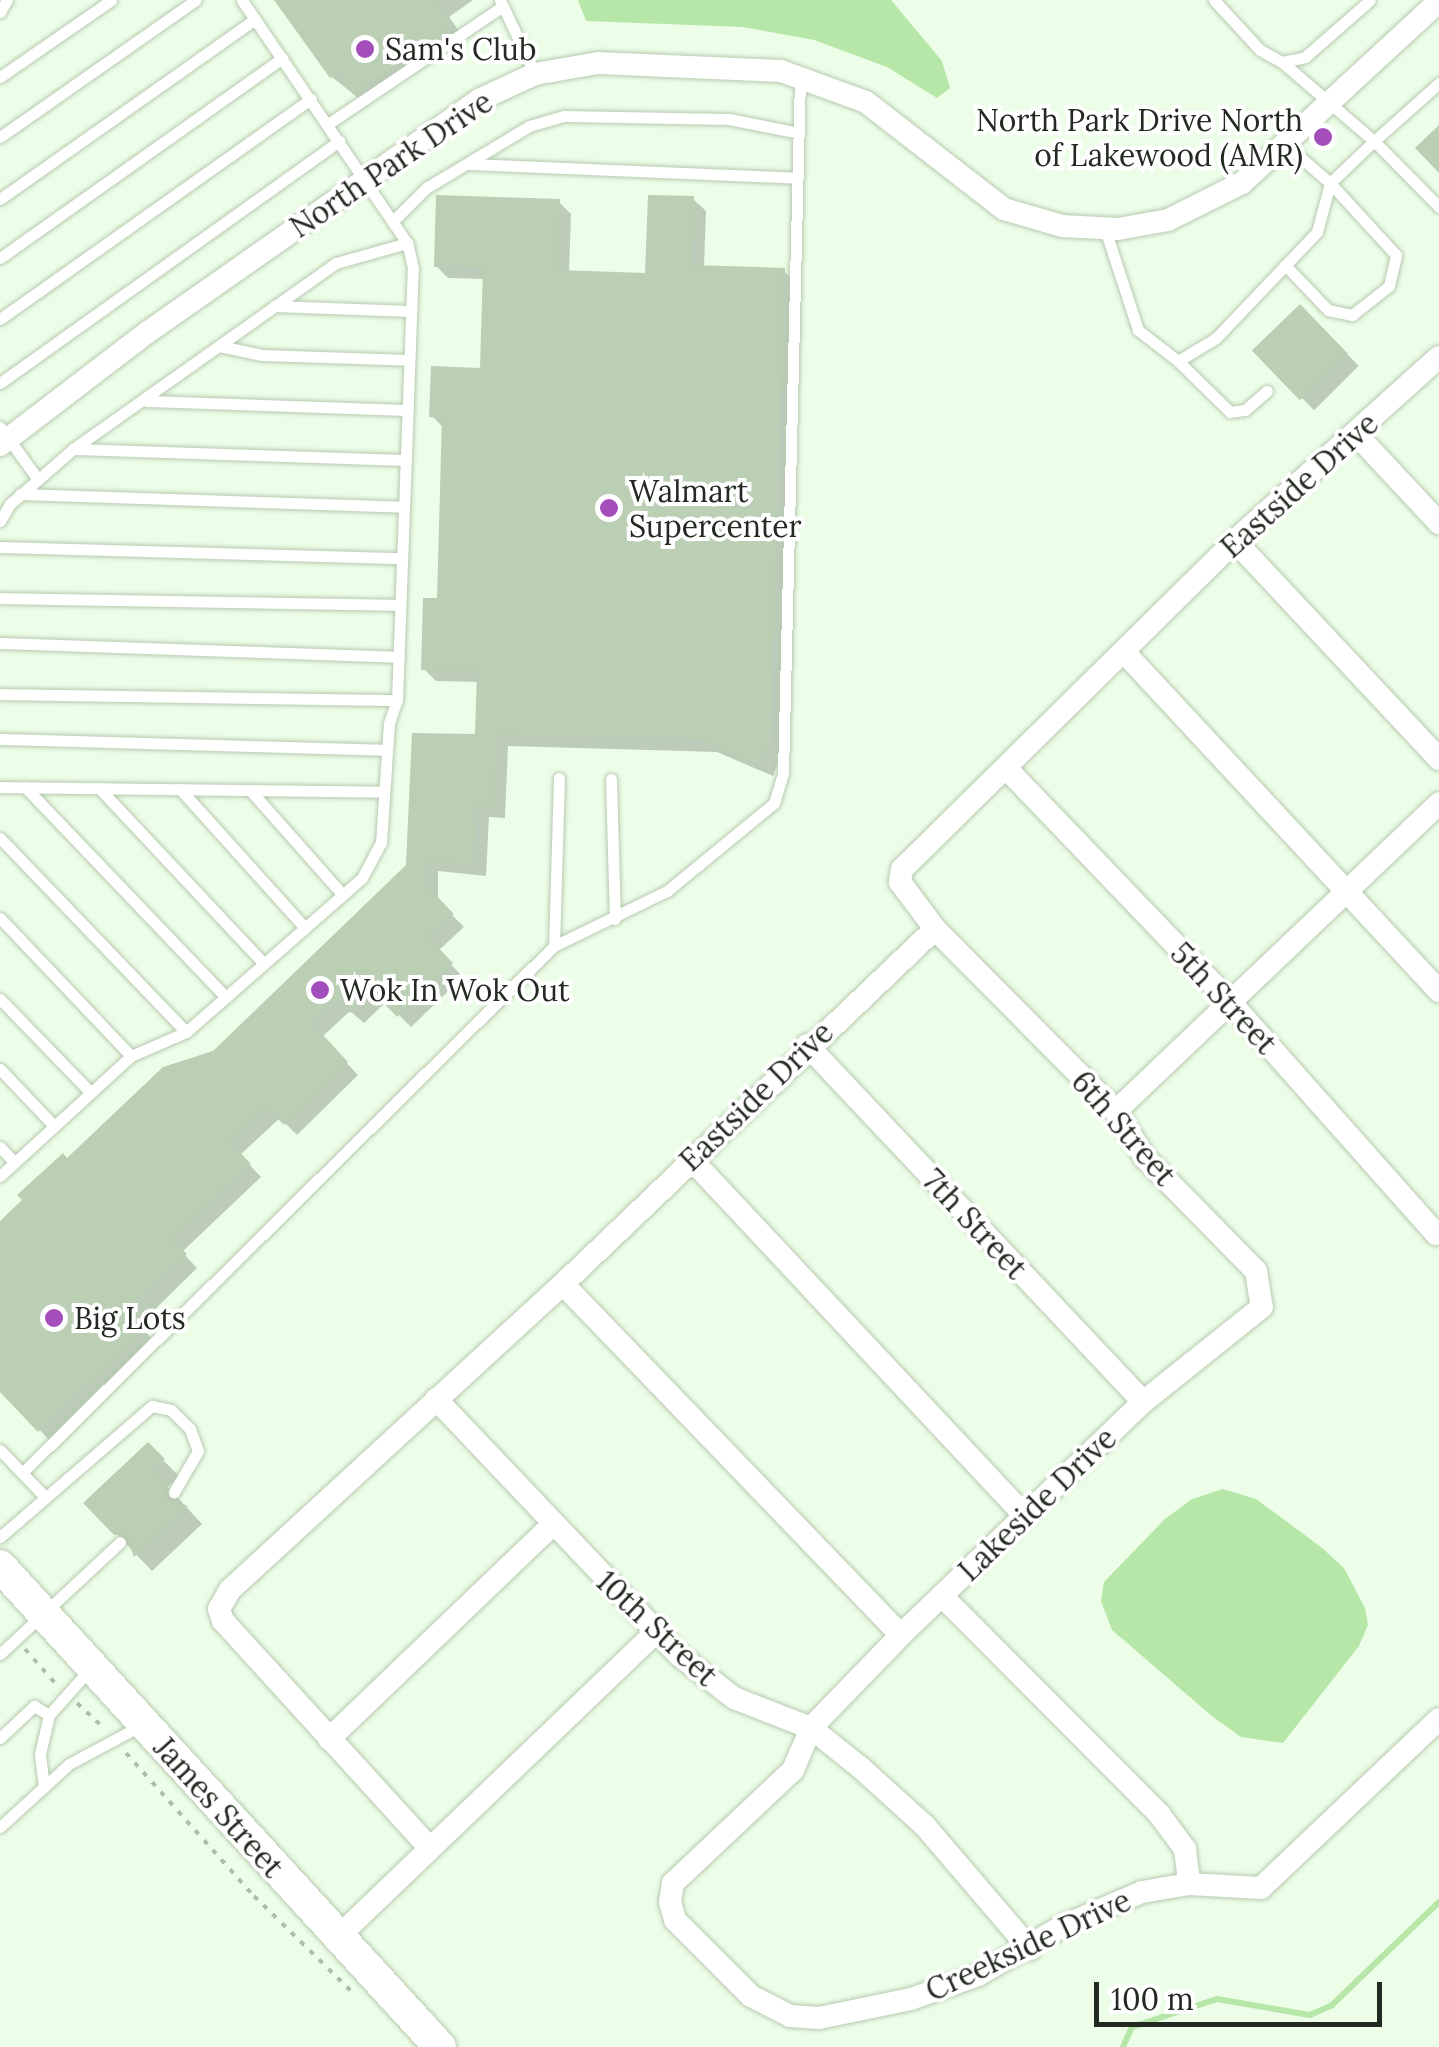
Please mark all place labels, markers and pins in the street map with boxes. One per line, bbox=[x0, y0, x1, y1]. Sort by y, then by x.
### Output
place label: Sam's Club bbox=[385, 31, 536, 67]
marker: Sam's Club bbox=[354, 38, 376, 60]
place label: North Park Drive North of Lakewood (AMR) bbox=[976, 102, 1303, 172]
marker: North Park Drive North of Lakewood (AMR) bbox=[1312, 126, 1334, 148]
place label: Walmart Supercenter bbox=[629, 473, 802, 544]
marker: Walmart Supercenter bbox=[598, 497, 620, 519]
place label: Wok In Wok Out bbox=[340, 972, 570, 1008]
marker: Wok In Wok Out bbox=[309, 979, 331, 1001]
place label: Big Lots bbox=[74, 1300, 186, 1336]
marker: Big Lots bbox=[43, 1307, 65, 1329]

